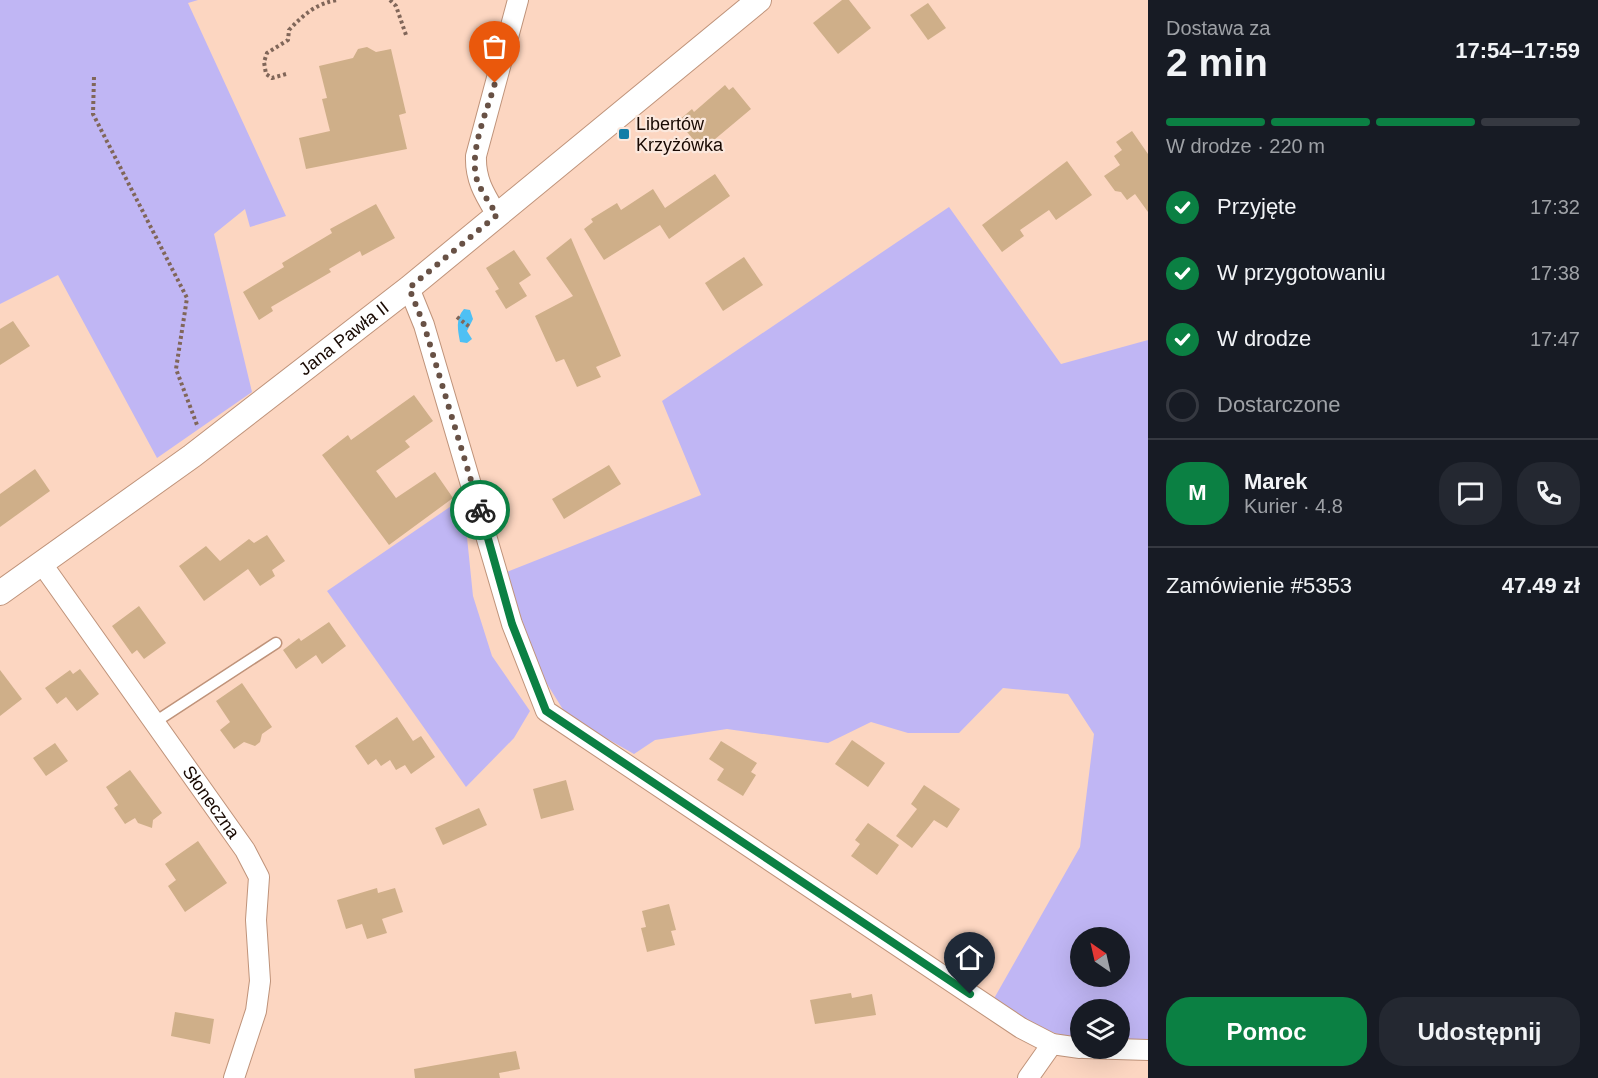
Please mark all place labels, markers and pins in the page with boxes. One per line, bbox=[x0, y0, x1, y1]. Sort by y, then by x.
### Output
pin bbox=[469, 21, 520, 83]
place label: Libertów Krzyżówka bbox=[636, 114, 724, 155]
marker: Libertów Krzyżówka bbox=[617, 127, 631, 141]
pin bbox=[944, 932, 995, 994]

